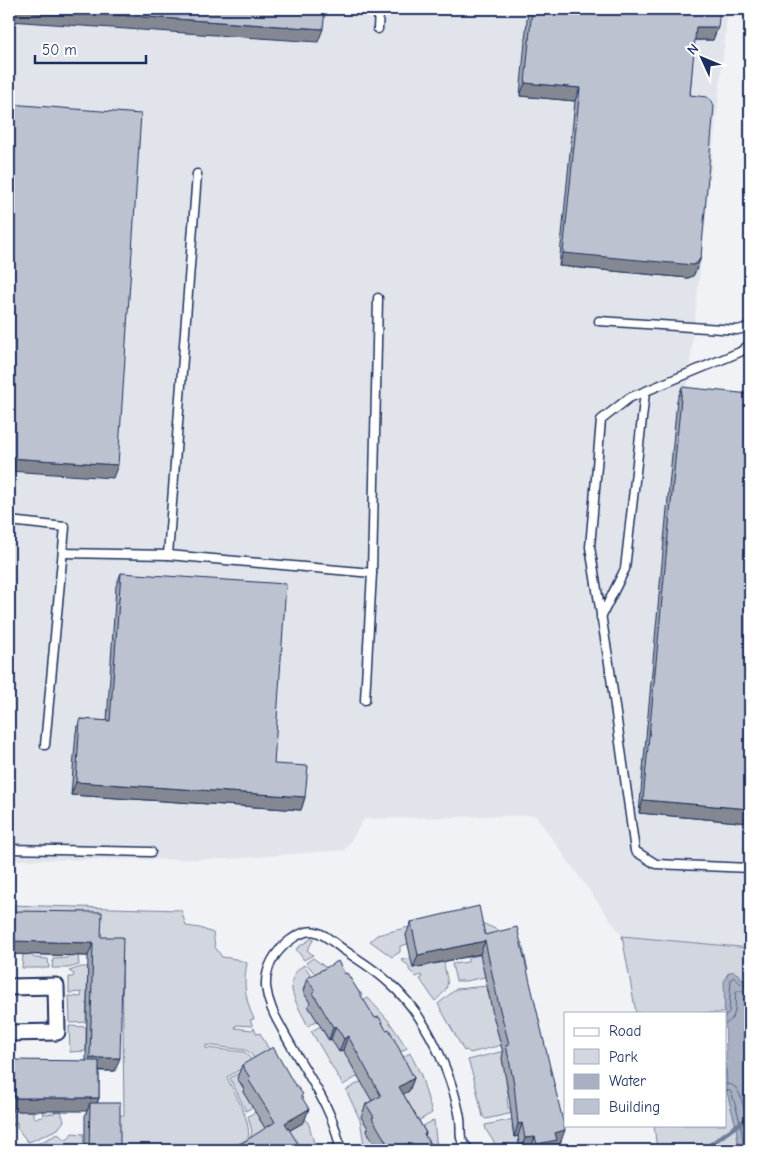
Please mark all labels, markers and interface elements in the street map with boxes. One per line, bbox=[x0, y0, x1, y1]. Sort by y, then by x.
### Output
scale bar bbox=[35, 32, 146, 64]
north arrow bbox=[676, 32, 726, 82]
text: N bbox=[684, 40, 702, 59]
text: 50 m bbox=[42, 41, 77, 59]
legend bbox=[564, 1012, 726, 1126]
text: Road bbox=[609, 1022, 641, 1040]
text: Park bbox=[609, 1048, 638, 1066]
text: Water bbox=[609, 1072, 646, 1090]
text: Building bbox=[609, 1098, 660, 1116]

